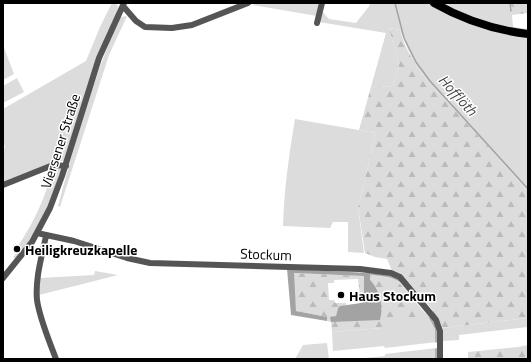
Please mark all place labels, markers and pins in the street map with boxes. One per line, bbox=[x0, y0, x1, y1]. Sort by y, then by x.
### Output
place label: Heiligkreuzkapelle bbox=[25, 239, 138, 260]
marker: Heiligkreuzkapelle bbox=[12, 244, 22, 254]
place label: Haus Stockum bbox=[349, 285, 436, 306]
marker: Haus Stockum bbox=[336, 290, 346, 300]

